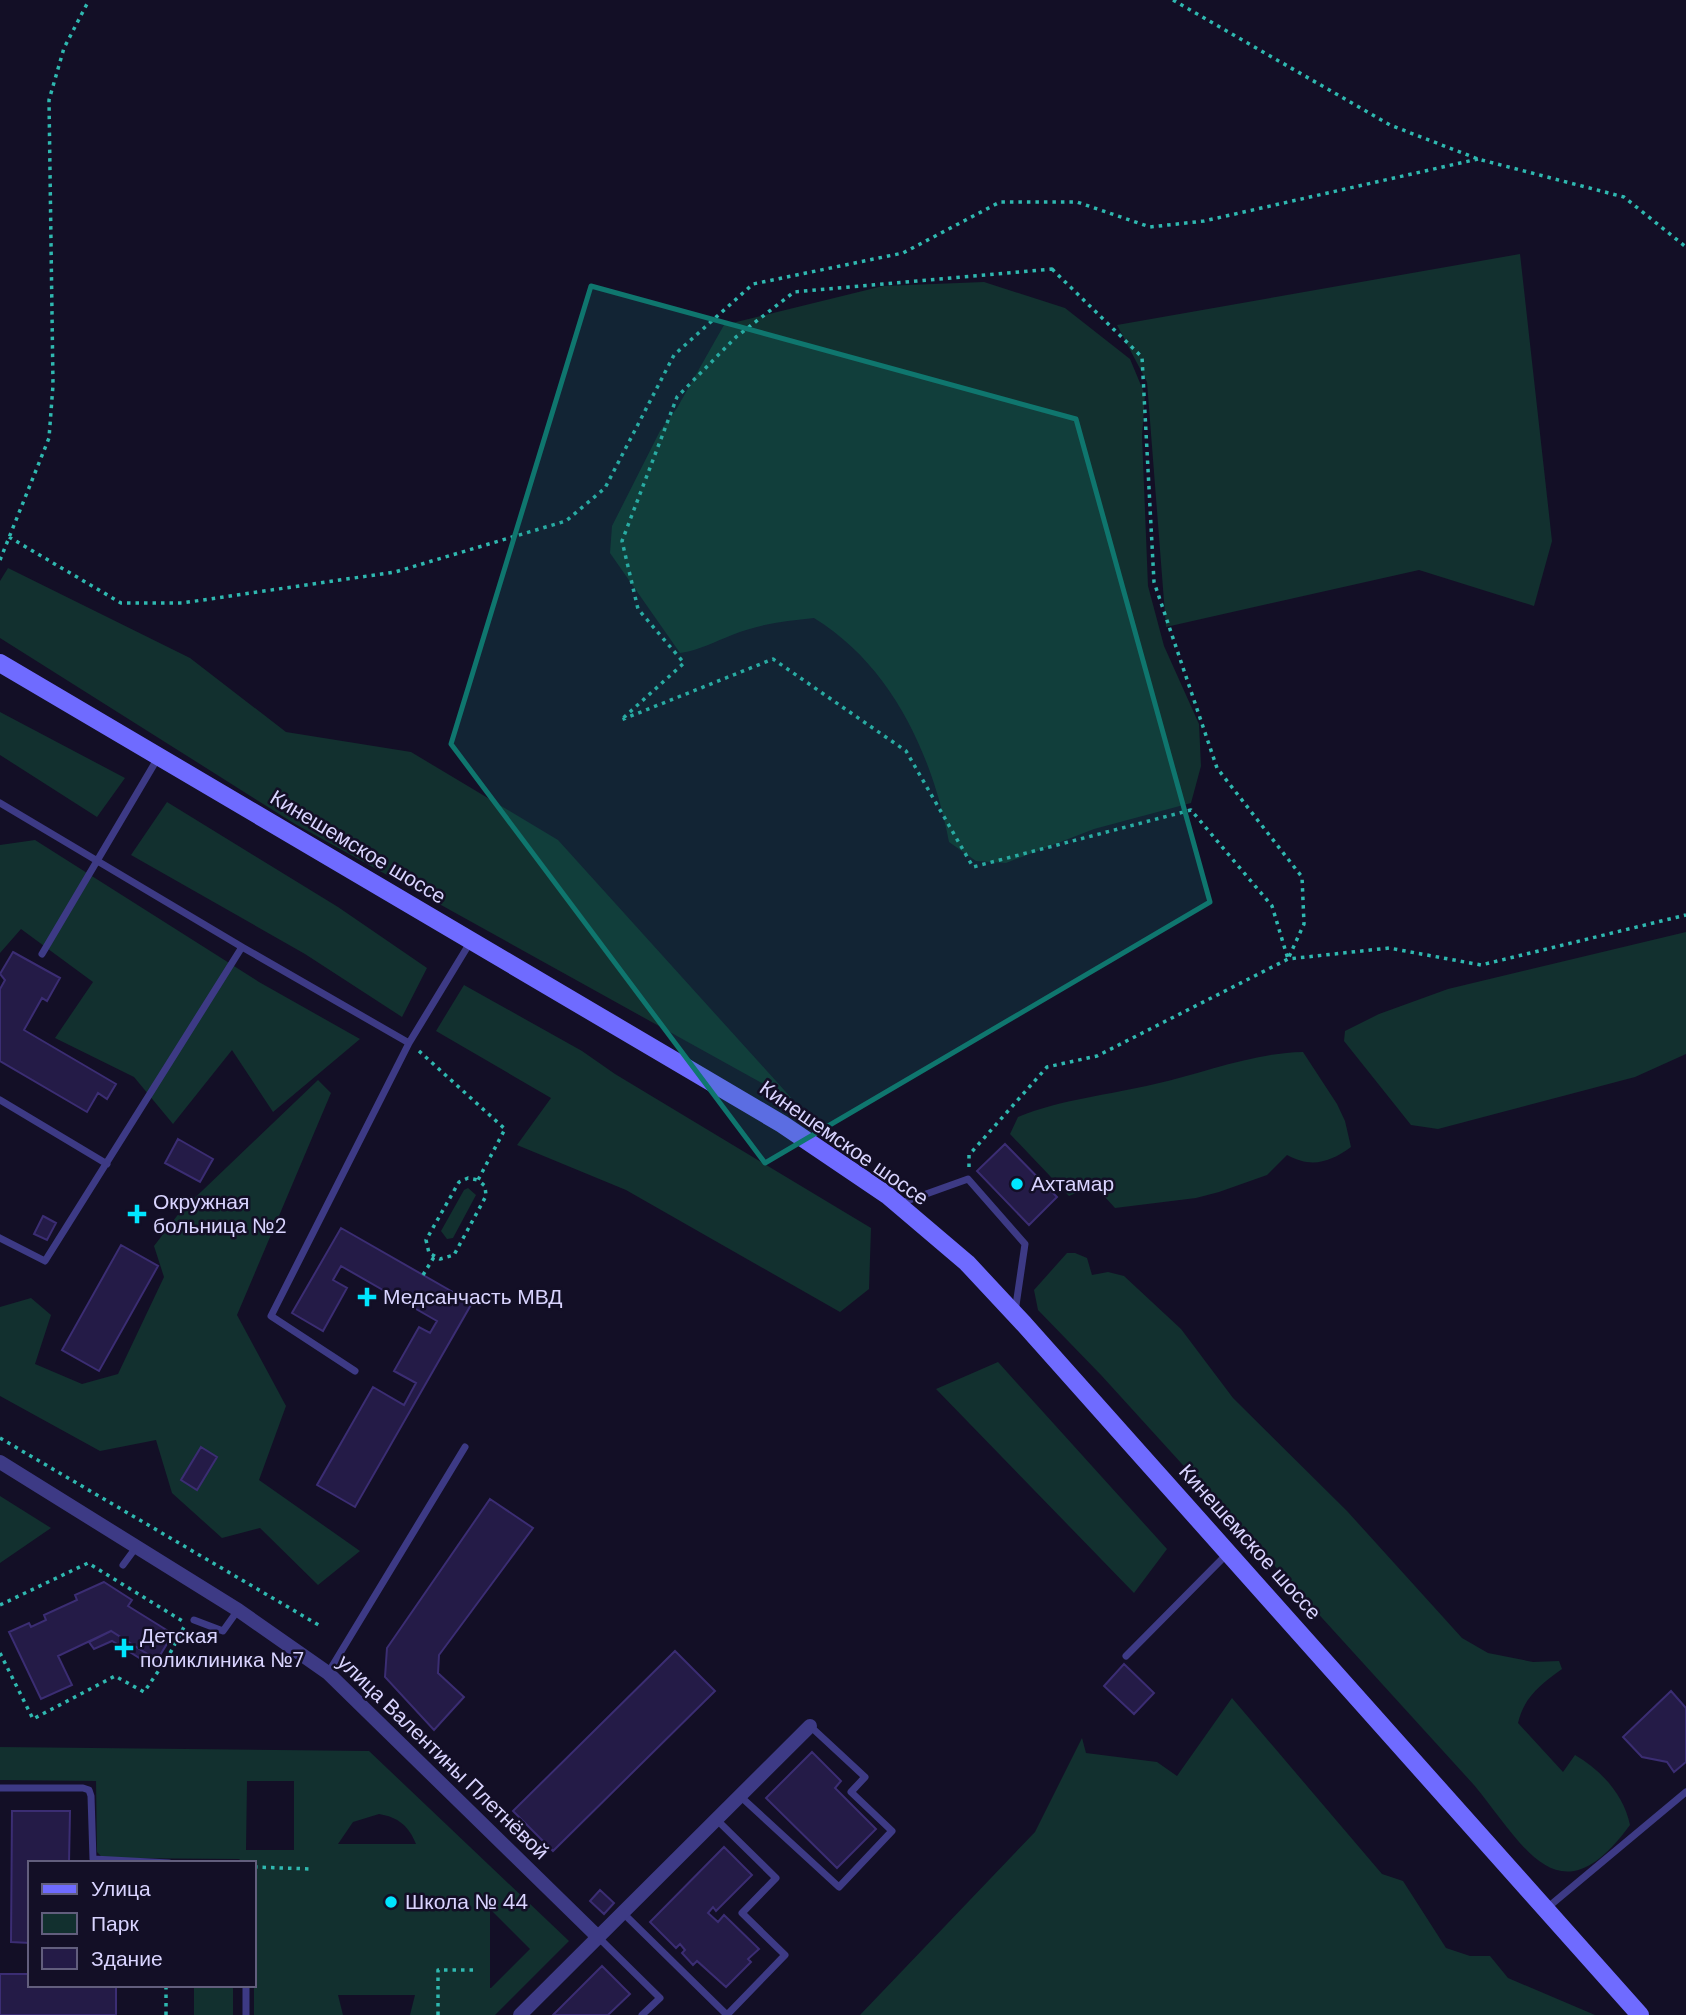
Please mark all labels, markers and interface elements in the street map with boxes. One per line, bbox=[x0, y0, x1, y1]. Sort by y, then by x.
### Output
street label: Кинешемское шоссе bbox=[265, 783, 451, 911]
street label: Кинешемское шоссе bbox=[754, 1074, 934, 1212]
place label: Ахтамар bbox=[1031, 1170, 1114, 1198]
marker: Ахтамар bbox=[1009, 1176, 1025, 1192]
place label: Окружная больница №2 bbox=[153, 1188, 287, 1240]
marker: Окружная больница №2 bbox=[127, 1204, 147, 1224]
place label: Медсанчасть МВД bbox=[383, 1283, 563, 1311]
marker: Медсанчасть МВД bbox=[357, 1287, 377, 1307]
street label: Кинешемское шоссе bbox=[1173, 1458, 1327, 1626]
place label: Детская поликлиника №7 bbox=[140, 1622, 304, 1674]
marker: Детская поликлиника №7 bbox=[114, 1638, 134, 1658]
street label: улица Валентины Плетнёвой bbox=[331, 1648, 555, 1866]
legend bbox=[28, 1861, 256, 1987]
text: Улица bbox=[91, 1875, 151, 1903]
place label: Школа № 44 bbox=[405, 1888, 528, 1916]
marker: Школа № 44 bbox=[383, 1894, 399, 1910]
text: Парк bbox=[91, 1910, 139, 1938]
text: Здание bbox=[91, 1945, 163, 1973]

